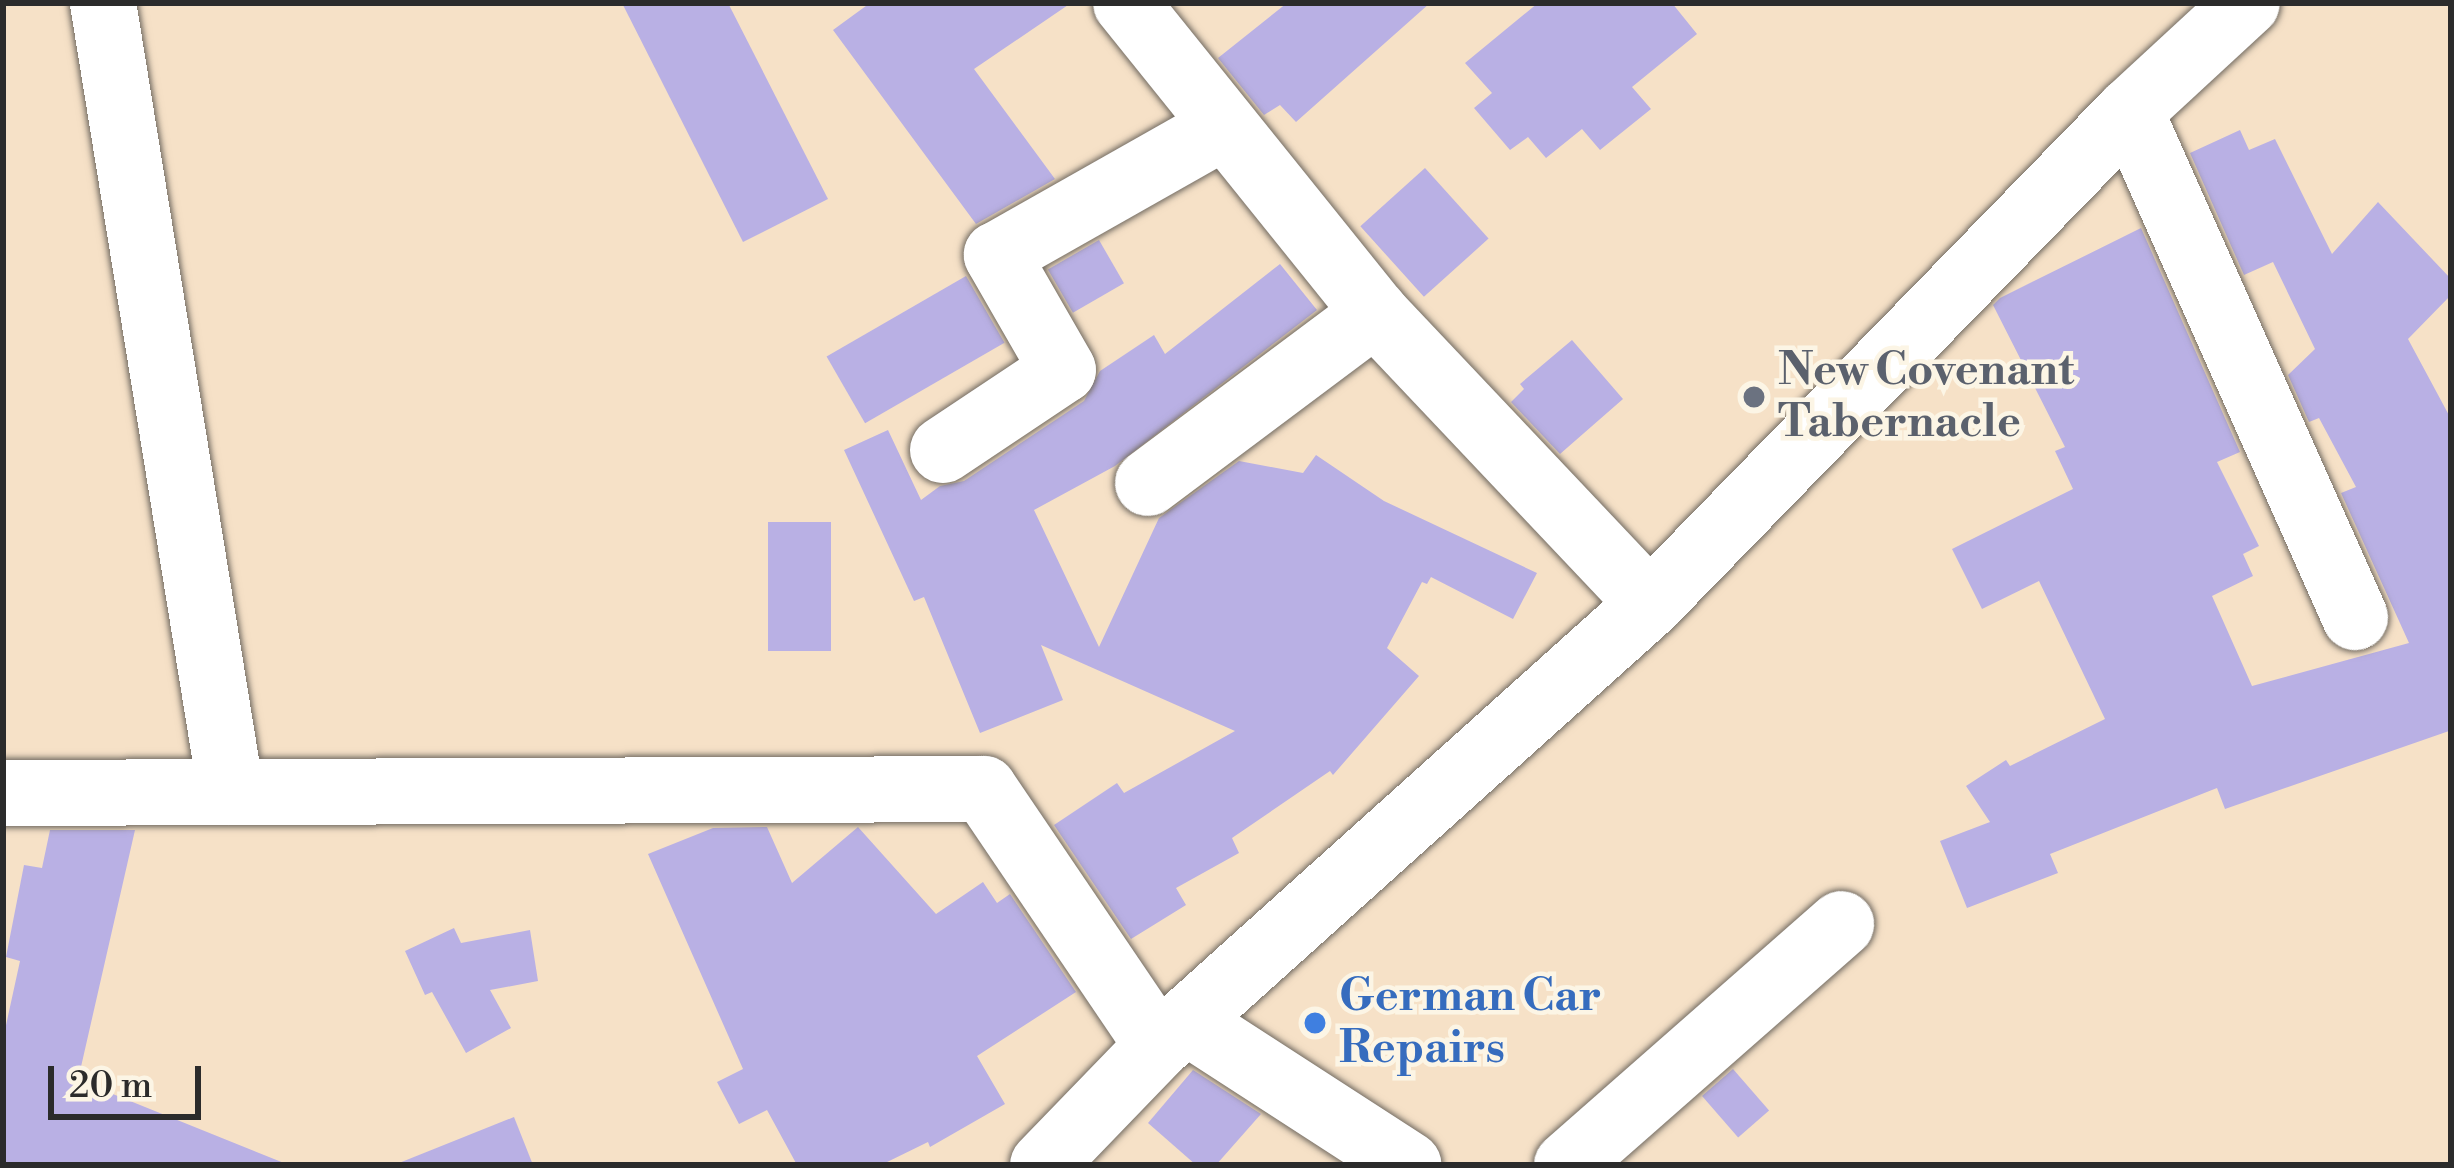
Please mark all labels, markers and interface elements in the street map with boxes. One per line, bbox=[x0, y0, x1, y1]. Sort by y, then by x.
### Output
place label: New Covenant Tabernacle bbox=[1778, 344, 2074, 450]
marker: New Covenant Tabernacle bbox=[1741, 384, 1767, 410]
place label: German Car Repairs bbox=[1339, 970, 1601, 1076]
marker: German Car Repairs bbox=[1302, 1010, 1328, 1036]
scale bar bbox=[54, 1042, 207, 1116]
text: 20 m bbox=[69, 1064, 152, 1109]

